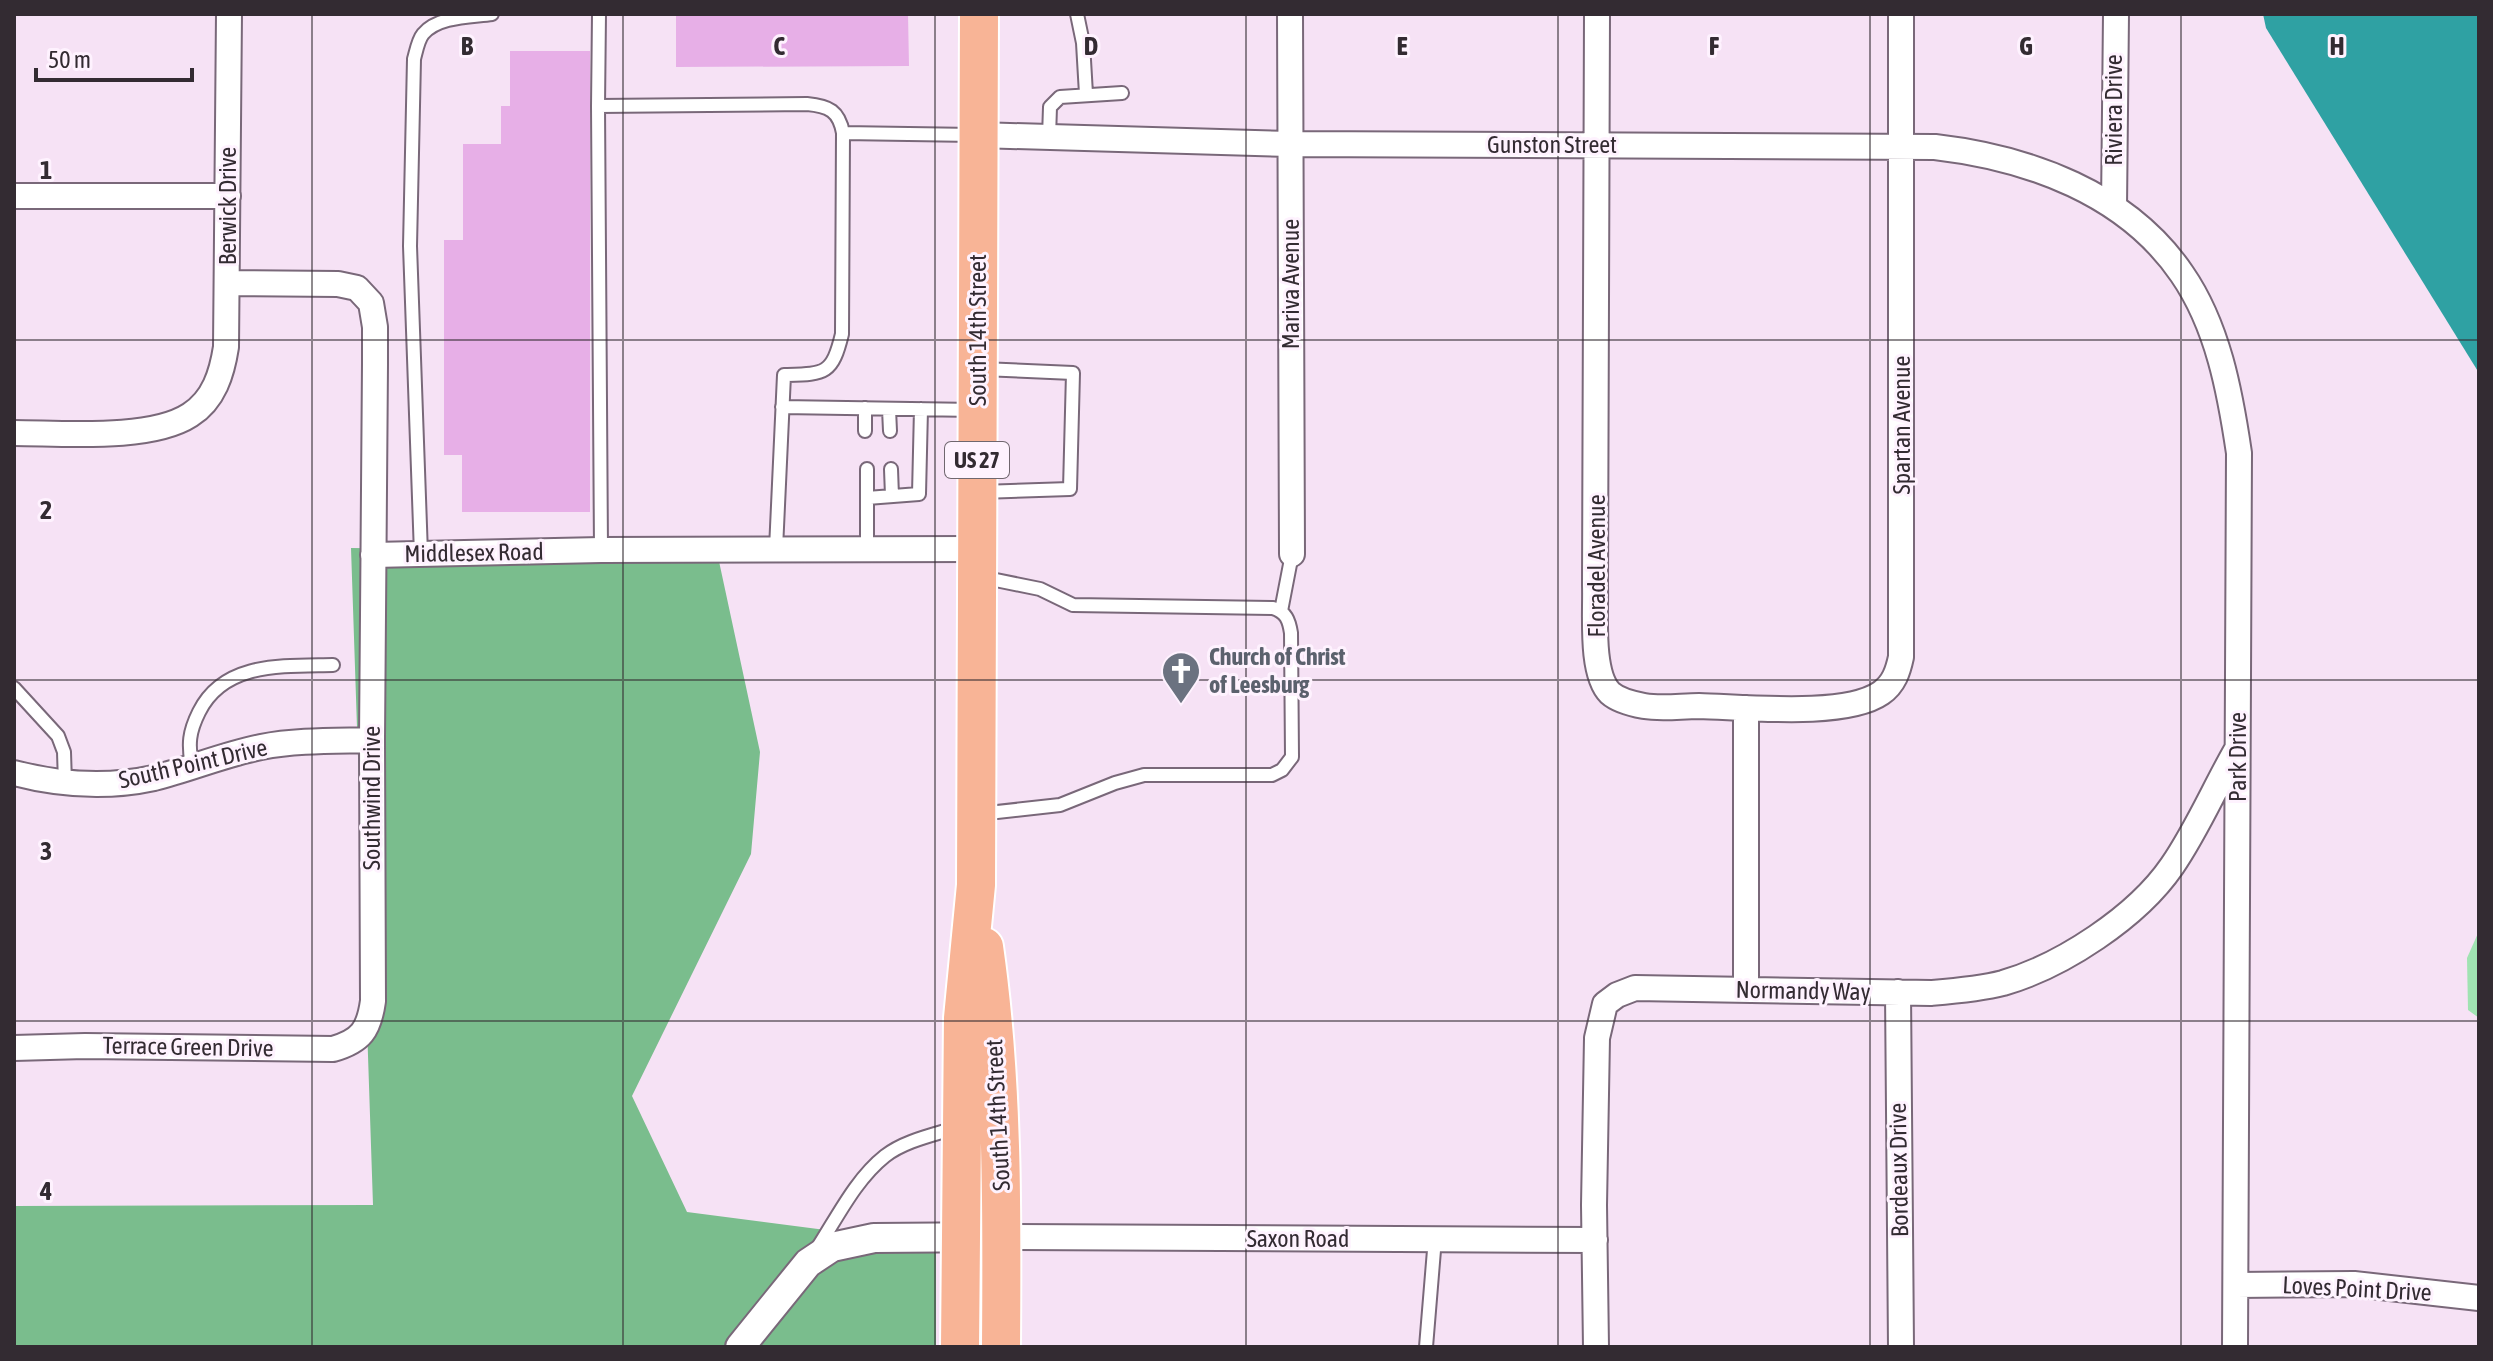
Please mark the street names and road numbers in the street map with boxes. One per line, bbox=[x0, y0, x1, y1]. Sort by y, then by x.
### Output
street label: Riviera Drive bbox=[2100, 54, 2127, 166]
street label: Gunston Street bbox=[1487, 131, 1617, 158]
street label: Berwick Drive bbox=[214, 147, 241, 265]
street label: Mariva Avenue bbox=[1277, 219, 1304, 349]
street label: South 14th Street bbox=[964, 254, 991, 406]
street label: Spartan Avenue bbox=[1888, 356, 1915, 494]
road number: US 27 bbox=[945, 442, 1009, 478]
street label: Floradel Avenue bbox=[1583, 494, 1610, 638]
street label: Middlesex Road bbox=[404, 538, 544, 567]
street label: Park Drive bbox=[2224, 712, 2251, 802]
street label: Southwind Drive bbox=[358, 726, 385, 870]
street label: South Point Drive bbox=[116, 733, 270, 794]
street label: Normandy Way bbox=[1735, 976, 1871, 1005]
street label: Terrace Green Drive bbox=[102, 1032, 274, 1061]
street label: South 14th Street bbox=[980, 1038, 1015, 1192]
street label: Bordeaux Drive bbox=[1884, 1103, 1913, 1237]
street label: Saxon Road bbox=[1247, 1225, 1349, 1252]
street label: Loves Point Drive bbox=[2282, 1271, 2432, 1306]

